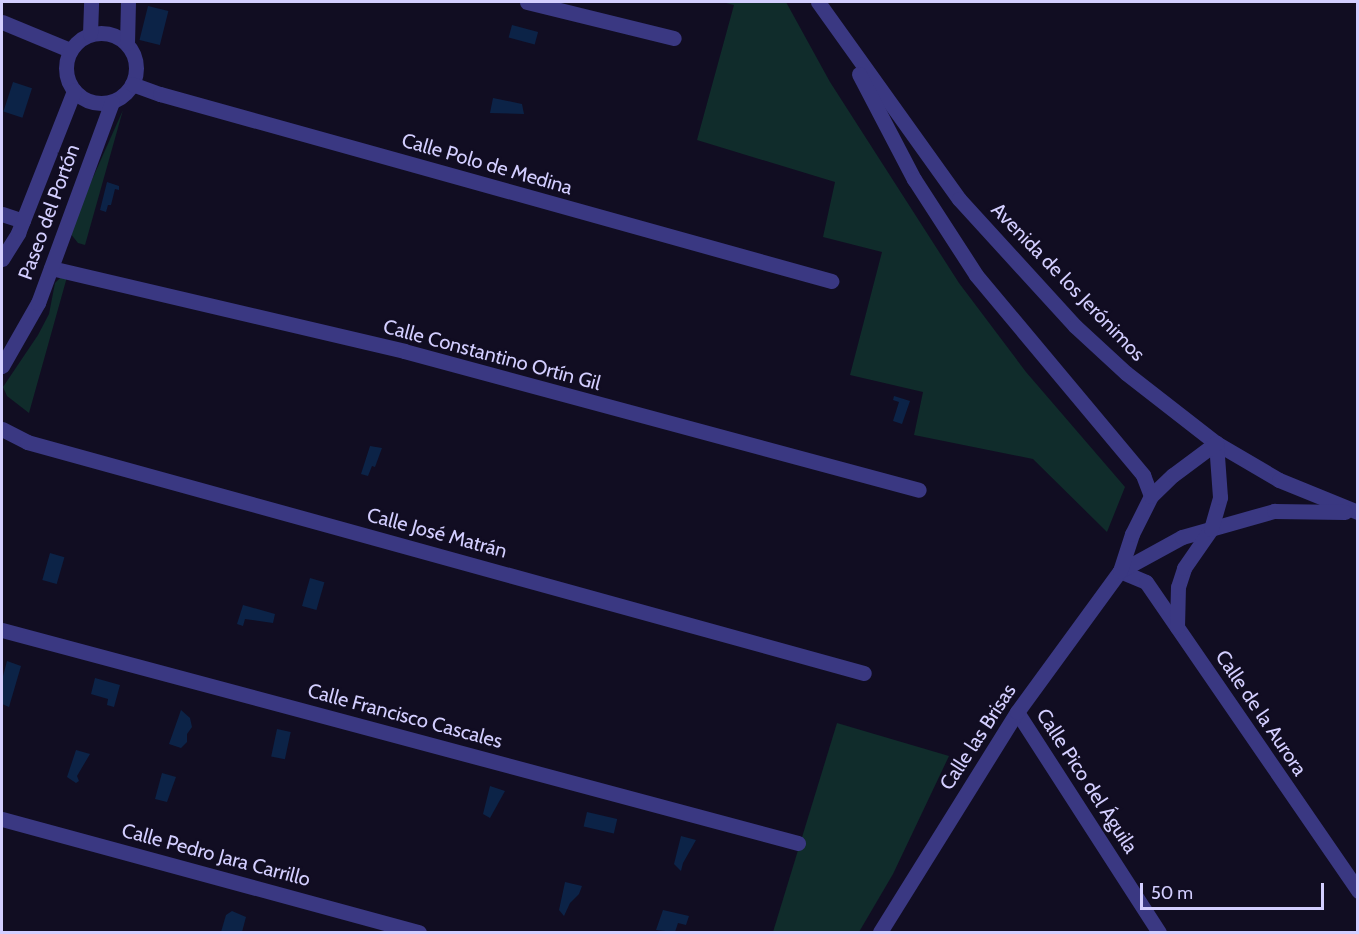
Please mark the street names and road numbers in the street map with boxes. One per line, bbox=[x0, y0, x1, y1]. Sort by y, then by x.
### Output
street label: Calle Polo de Medina bbox=[399, 128, 575, 200]
street label: Paseo del Portón bbox=[13, 141, 85, 283]
street label: Avenida de los Jerónimos bbox=[986, 198, 1150, 366]
street label: Calle Constantino Ortín Gil bbox=[381, 314, 603, 396]
street label: Calle José Matrán bbox=[364, 503, 510, 563]
street label: Calle de la Aurora bbox=[1210, 646, 1312, 780]
street label: Calle Francisco Cascales bbox=[305, 678, 505, 754]
street label: Calle las Brisas bbox=[935, 679, 1021, 795]
street label: Calle Pico del Águila bbox=[1031, 704, 1143, 858]
street label: Calle Pedro Jara Carrillo bbox=[119, 818, 313, 892]

